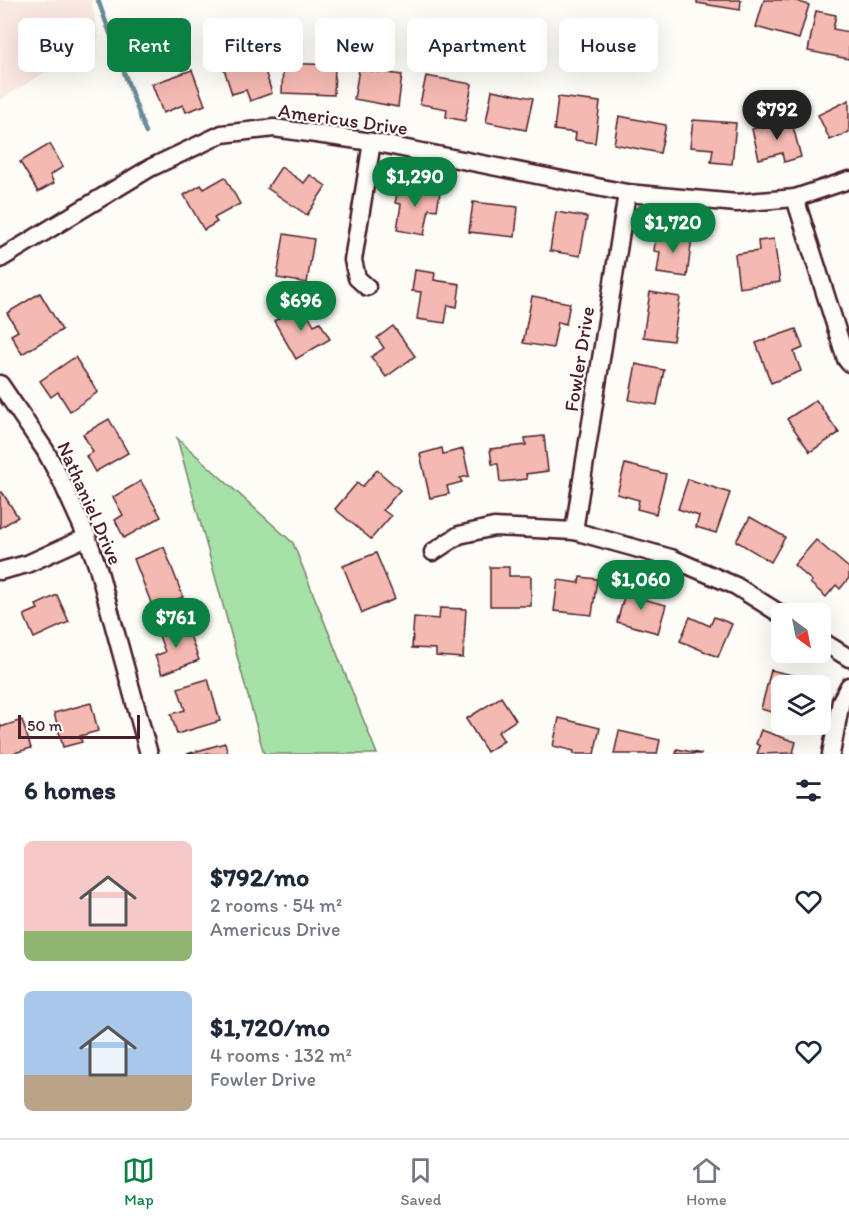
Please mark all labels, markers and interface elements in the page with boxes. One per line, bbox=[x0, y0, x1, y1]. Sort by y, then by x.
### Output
chip: Buy bbox=[18, 18, 95, 72]
chip: Rent bbox=[107, 18, 191, 72]
chip: Filters bbox=[203, 18, 303, 72]
chip: New bbox=[315, 18, 395, 72]
chip: Apartment bbox=[407, 18, 547, 72]
chip: House bbox=[559, 18, 658, 72]
pin: $792 bbox=[741, 90, 813, 141]
text: $792 bbox=[756, 97, 798, 121]
street label: Americus Drive bbox=[277, 98, 409, 140]
pin: $1,290 bbox=[366, 157, 464, 208]
text: $1,290 bbox=[386, 164, 444, 188]
pin: $1,720 bbox=[624, 203, 722, 254]
text: $1,720 bbox=[645, 210, 701, 234]
pin: $696 bbox=[265, 281, 337, 332]
text: $696 bbox=[280, 288, 322, 312]
street label: Fowler Drive bbox=[559, 305, 599, 413]
street label: Nathaniel Drive bbox=[52, 438, 128, 568]
pin: $1,060 bbox=[592, 560, 690, 611]
text: $1,060 bbox=[611, 567, 671, 591]
pin: $761 bbox=[140, 598, 212, 649]
north arrow bbox=[771, 603, 831, 663]
map controls bbox=[771, 603, 831, 735]
text: $761 bbox=[156, 605, 196, 629]
button: layers bbox=[771, 675, 831, 735]
scale bar bbox=[18, 712, 140, 740]
text: 50 m bbox=[27, 716, 62, 735]
text: 6 homes bbox=[24, 774, 116, 806]
icon: filters bbox=[792, 774, 825, 807]
text: $792/mo bbox=[210, 861, 309, 893]
icon: home bbox=[72, 865, 144, 937]
icon: heart bbox=[792, 885, 825, 918]
text: 2 rooms · 54 m² bbox=[210, 893, 342, 917]
text: Americus Drive bbox=[210, 917, 340, 941]
text: $1,720/mo bbox=[210, 1011, 330, 1043]
icon: home bbox=[72, 1015, 144, 1087]
icon: heart bbox=[792, 1035, 825, 1068]
text: 4 rooms · 132 m² bbox=[210, 1043, 352, 1067]
text: Fowler Drive bbox=[210, 1067, 316, 1091]
tab: Map bbox=[122, 1154, 155, 1209]
tab: Saved bbox=[400, 1154, 441, 1209]
tab: Home bbox=[686, 1154, 727, 1209]

